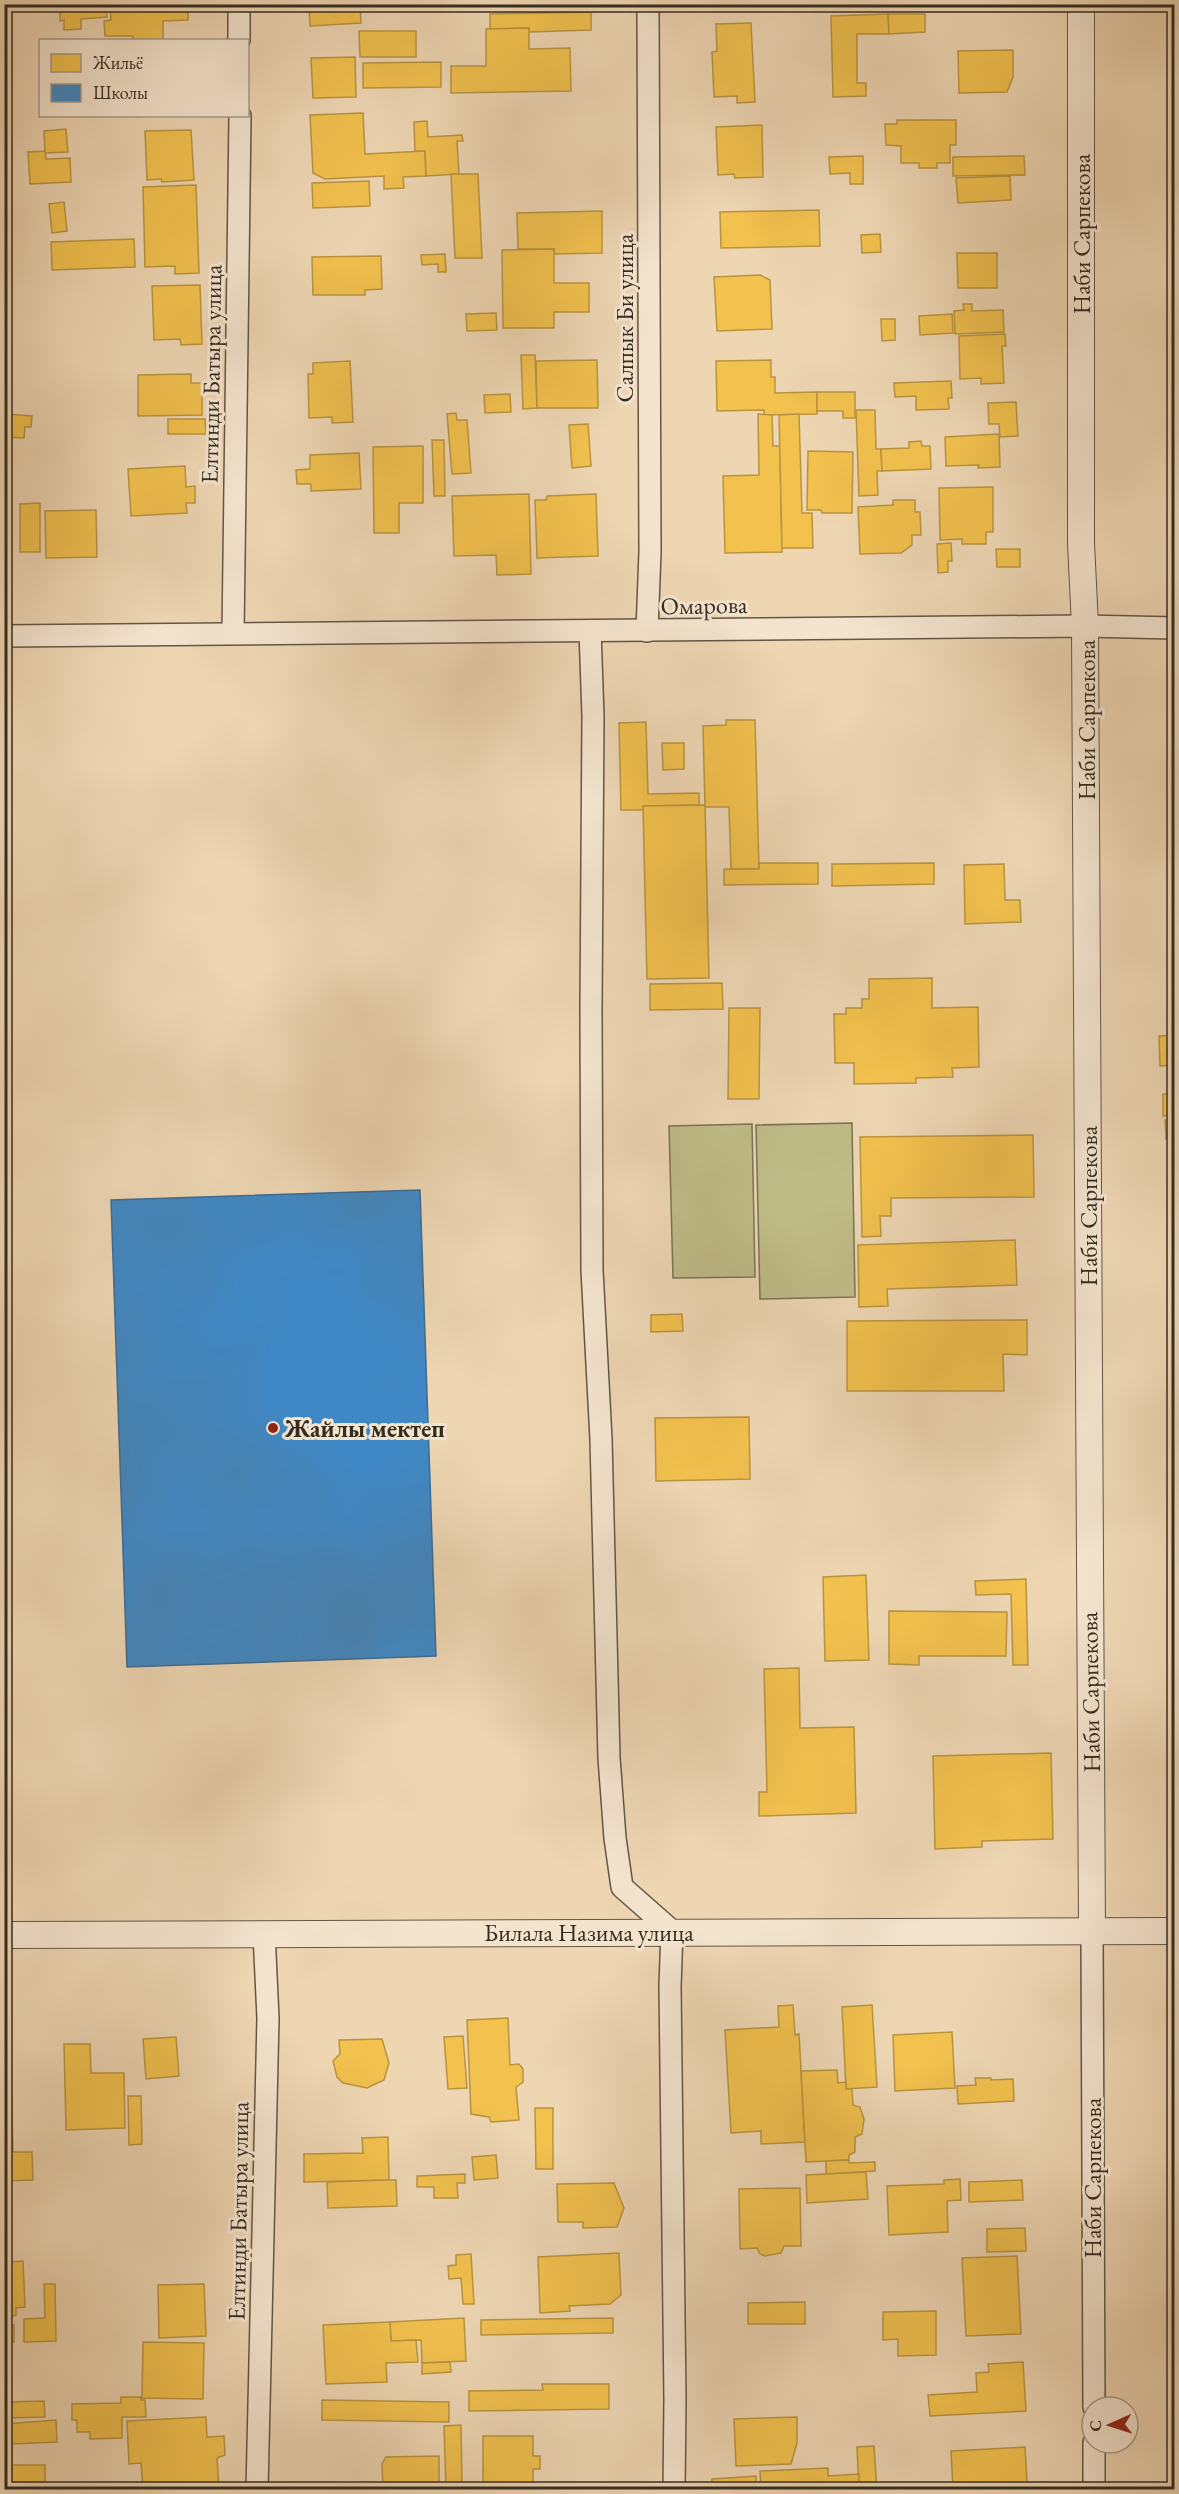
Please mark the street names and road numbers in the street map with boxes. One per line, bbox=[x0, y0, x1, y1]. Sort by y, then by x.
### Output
street label: Наби Сарпекова bbox=[1066, 153, 1097, 314]
street label: Салпык Би улица bbox=[609, 233, 640, 402]
street label: Елтинди Батыра улица bbox=[194, 264, 228, 484]
street label: Омарова bbox=[660, 589, 748, 621]
street label: Наби Сарпекова bbox=[1071, 639, 1102, 800]
street label: Наби Сарпекова bbox=[1073, 1125, 1104, 1286]
street label: Наби Сарпекова bbox=[1073, 1611, 1107, 1773]
street label: Билала Назима улица bbox=[484, 1917, 694, 1948]
street label: Наби Сарпекова bbox=[1077, 2097, 1108, 2258]
street label: Елтинди Батыра улица bbox=[221, 2101, 255, 2321]

